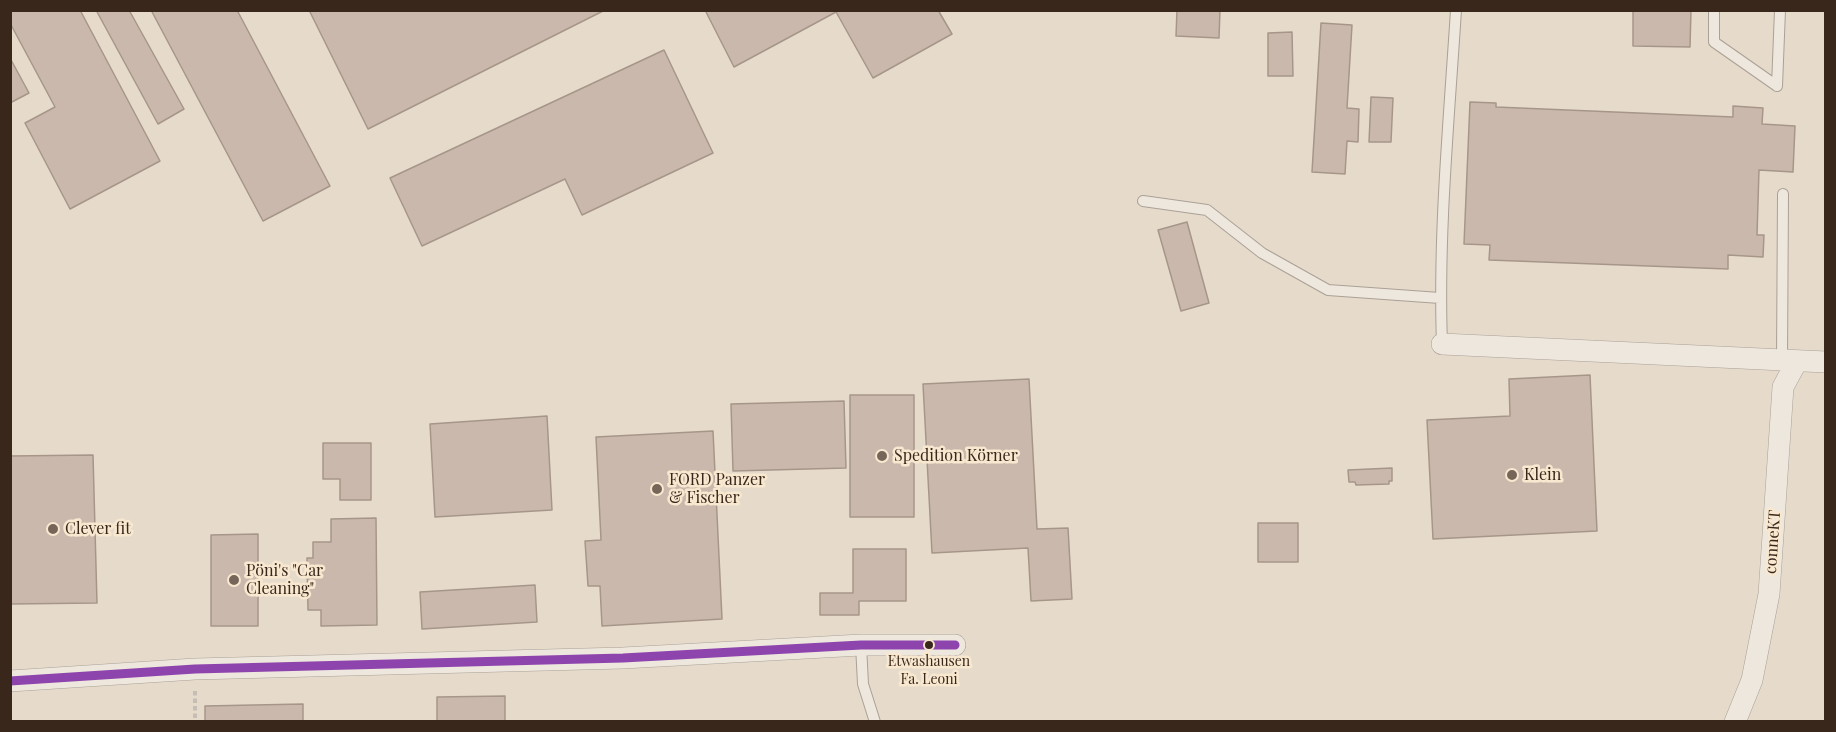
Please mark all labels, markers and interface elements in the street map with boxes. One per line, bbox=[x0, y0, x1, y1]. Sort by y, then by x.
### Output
place label: Spedition Körner bbox=[894, 446, 1018, 466]
marker: Spedition Körner bbox=[875, 449, 889, 463]
place label: Klein bbox=[1524, 465, 1561, 485]
marker: Klein bbox=[1505, 468, 1519, 482]
place label: FORD Panzer & Fischer bbox=[669, 470, 765, 508]
marker: FORD Panzer & Fischer bbox=[650, 482, 664, 496]
street label: conneKT bbox=[1761, 509, 1785, 575]
place label: Clever fit bbox=[65, 519, 131, 539]
marker: Clever fit bbox=[46, 522, 60, 536]
place label: Pöni's "Car Cleaning" bbox=[246, 561, 323, 599]
marker: Pöni's "Car Cleaning" bbox=[227, 573, 241, 587]
marker: Etwashausen Fa. Leoni bbox=[923, 639, 935, 651]
place label: Etwashausen Fa. Leoni bbox=[888, 654, 970, 686]

